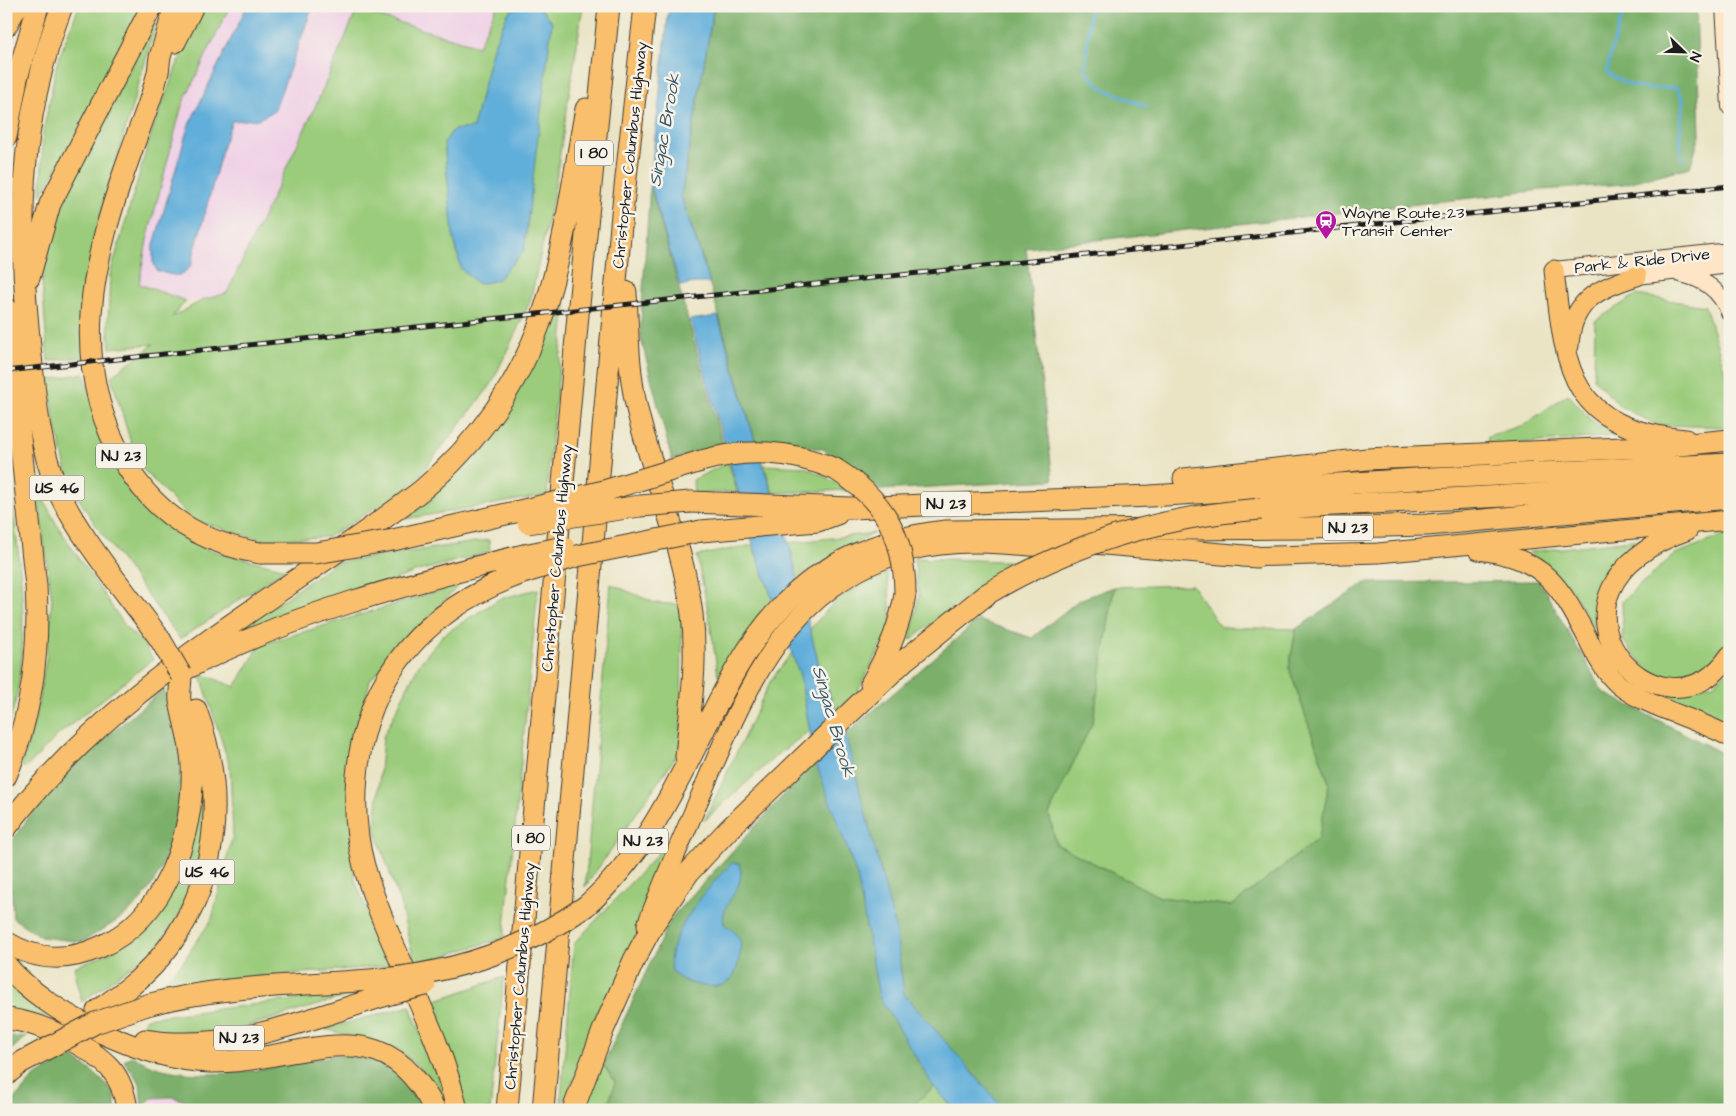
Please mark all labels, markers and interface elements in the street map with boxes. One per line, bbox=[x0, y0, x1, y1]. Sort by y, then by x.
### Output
north arrow bbox=[1658, 28, 1708, 78]
street label: Christopher Columbus Highway bbox=[607, 40, 654, 270]
text: N bbox=[1684, 49, 1706, 65]
water label: Singac Brook bbox=[642, 71, 688, 189]
road number: I 80 bbox=[575, 140, 613, 166]
place label: Wayne Route 23 Transit Center bbox=[1342, 202, 1464, 242]
station icon: Wayne Route 23 Transit Center bbox=[1314, 209, 1338, 240]
street label: Park & Ride Drive bbox=[1573, 243, 1711, 279]
street label: Christopher Columbus Highway bbox=[536, 443, 579, 673]
road number: NJ 23 bbox=[96, 444, 146, 468]
road number: US 46 bbox=[30, 476, 84, 500]
road number: NJ 23 bbox=[921, 492, 971, 516]
road number: NJ 23 bbox=[1323, 516, 1373, 540]
water label: Singac Brook bbox=[805, 663, 862, 781]
road number: I 80 bbox=[512, 826, 550, 850]
road number: NJ 23 bbox=[618, 828, 668, 854]
road number: US 46 bbox=[180, 860, 234, 884]
street label: Christopher Columbus Highway bbox=[499, 861, 542, 1091]
road number: NJ 23 bbox=[214, 1026, 264, 1050]

